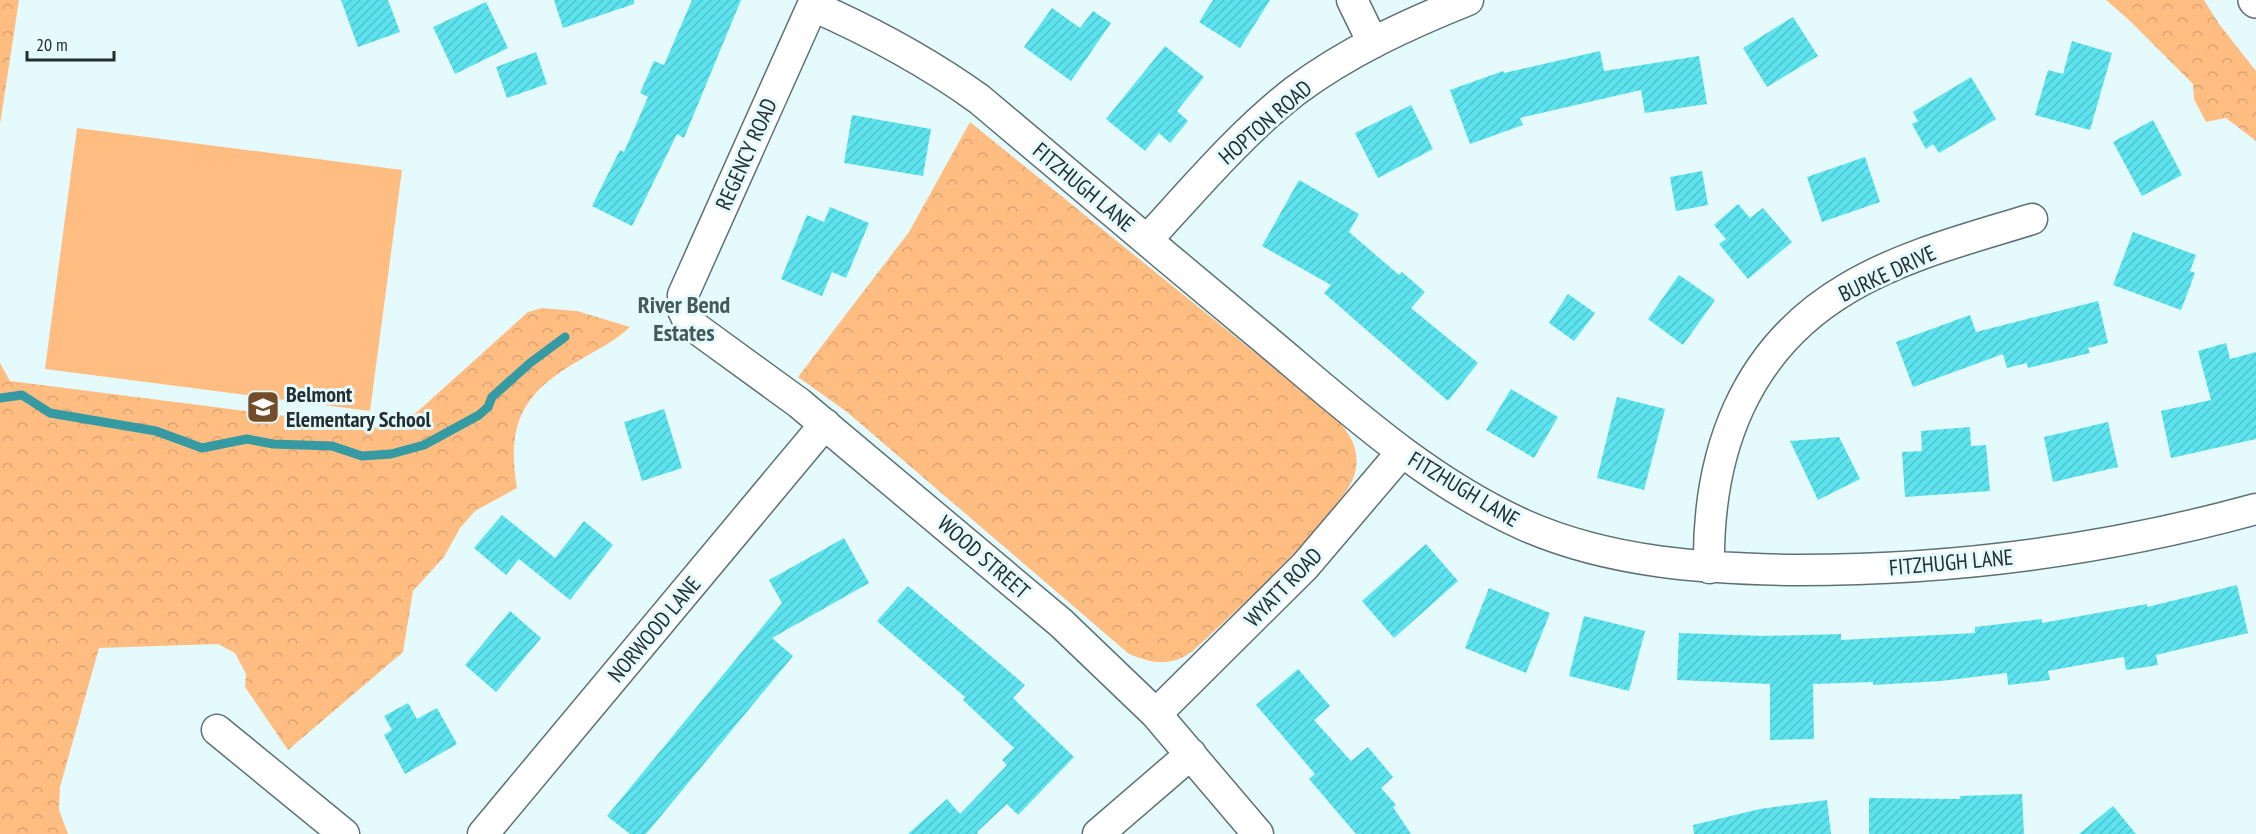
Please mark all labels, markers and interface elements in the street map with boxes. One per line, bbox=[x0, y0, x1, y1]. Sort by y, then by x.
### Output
scale bar bbox=[27, 24, 114, 62]
text: 20 m bbox=[36, 33, 68, 56]
street label: HOPTON ROAD bbox=[1213, 74, 1317, 170]
street label: REGENCY ROAD bbox=[709, 94, 783, 214]
street label: FITZHUGH LANE bbox=[1027, 136, 1141, 238]
street label: BURKE DRIVE bbox=[1834, 238, 1940, 308]
district label: River Bend Estates bbox=[638, 289, 730, 348]
place label: Belmont Elementary School bbox=[286, 380, 432, 433]
school or university icon: Belmont Elementary School bbox=[245, 389, 281, 425]
street label: FITZHUGH LANE bbox=[1403, 445, 1525, 533]
street label: WOOD STREET bbox=[932, 509, 1036, 605]
street label: WYATT ROAD bbox=[1238, 541, 1328, 633]
street label: FITZHUGH LANE bbox=[1888, 543, 2014, 581]
street label: NORWOOD LANE bbox=[602, 570, 706, 688]

